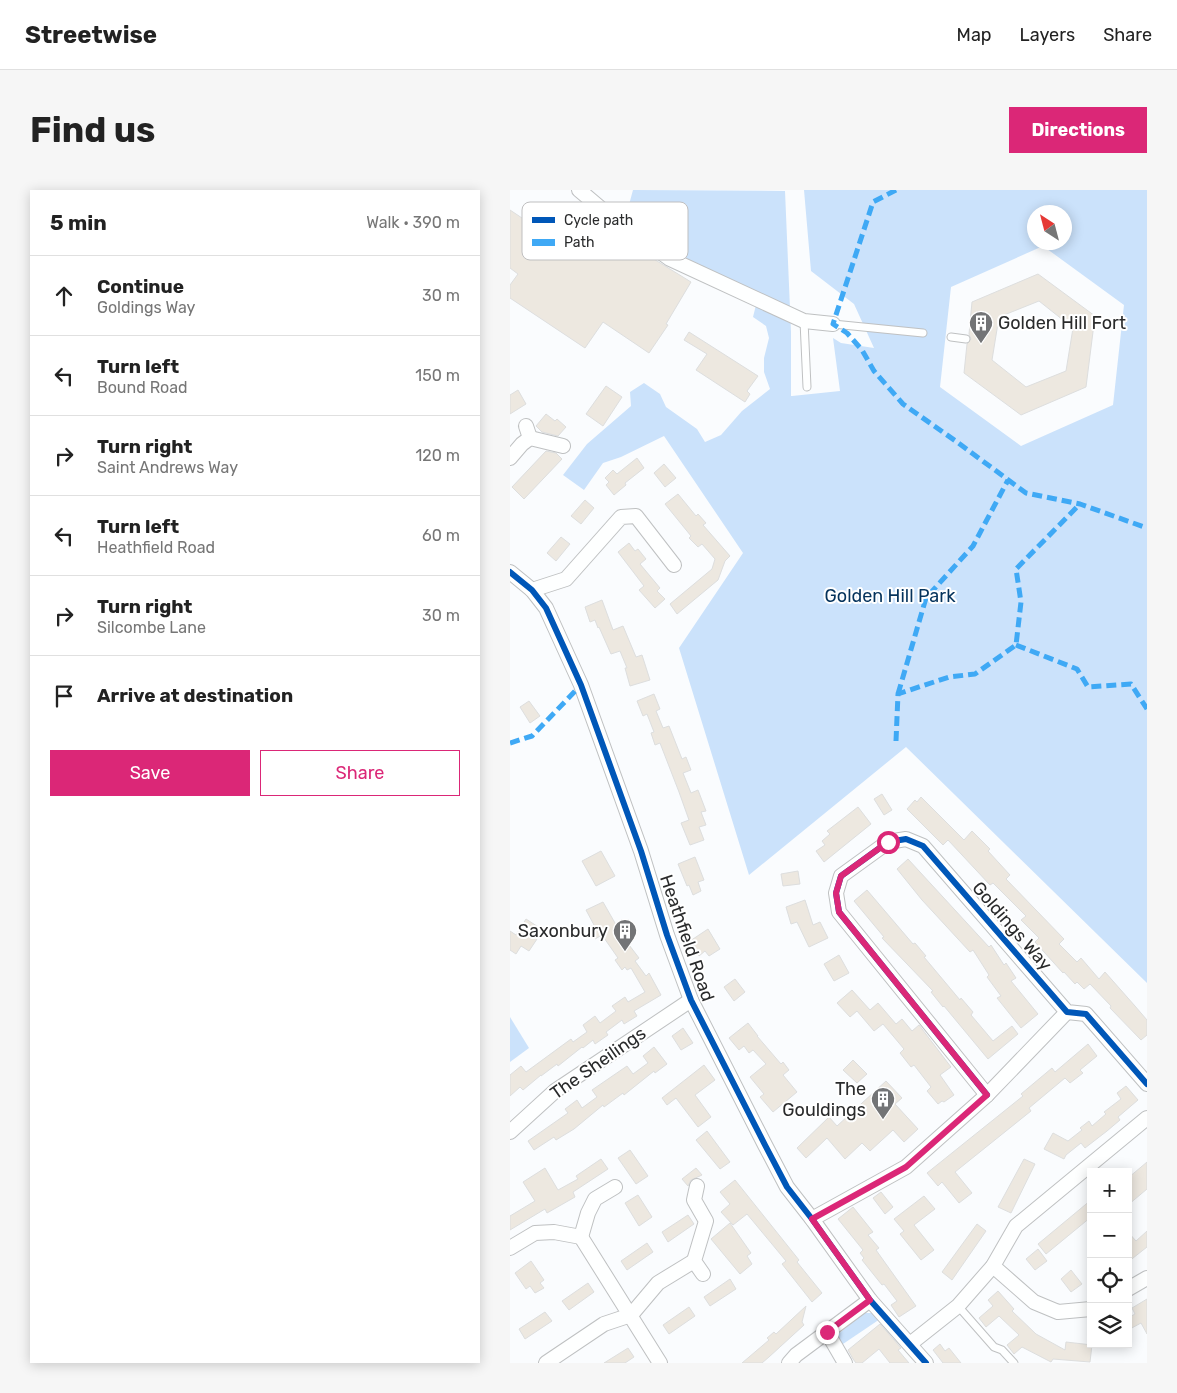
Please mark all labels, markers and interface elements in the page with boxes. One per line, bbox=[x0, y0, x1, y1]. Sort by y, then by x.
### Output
text: Streetwise bbox=[25, 21, 157, 49]
text: Map bbox=[957, 24, 992, 46]
text: Layers bbox=[1020, 24, 1075, 46]
text: Share bbox=[1103, 24, 1152, 46]
button: Directions bbox=[1009, 107, 1147, 153]
text: Find us bbox=[30, 109, 155, 151]
legend bbox=[522, 202, 688, 260]
north arrow bbox=[1027, 205, 1072, 250]
text: 5 min bbox=[50, 210, 107, 235]
text: Cycle path bbox=[564, 212, 633, 229]
text: Walk · 390 m bbox=[366, 213, 460, 232]
text: Path bbox=[564, 234, 595, 251]
text: Continue bbox=[97, 275, 184, 298]
icon: ahead bbox=[50, 282, 78, 310]
text: 30 m bbox=[422, 286, 460, 305]
text: Goldings Way bbox=[97, 298, 195, 317]
building icon: Golden Hill Fort bbox=[968, 310, 994, 344]
place label: Golden Hill Fort bbox=[998, 312, 1126, 334]
text: Turn left bbox=[97, 355, 179, 378]
icon: left bbox=[50, 362, 78, 390]
text: 150 m bbox=[415, 366, 460, 385]
text: Bound Road bbox=[97, 378, 188, 397]
text: Turn right bbox=[97, 435, 192, 458]
icon: right bbox=[50, 442, 78, 470]
text: 120 m bbox=[415, 446, 460, 465]
text: Saint Andrews Way bbox=[97, 458, 238, 477]
text: Turn left bbox=[97, 515, 179, 538]
icon: left bbox=[50, 522, 78, 550]
text: 60 m bbox=[422, 526, 460, 545]
text: Heathfield Road bbox=[97, 538, 215, 557]
park label: Golden Hill Park bbox=[825, 585, 956, 607]
text: Turn right bbox=[97, 595, 192, 618]
icon: right bbox=[50, 602, 78, 630]
text: 30 m bbox=[422, 606, 460, 625]
text: Silcombe Lane bbox=[97, 618, 206, 637]
icon: arrive bbox=[50, 682, 78, 710]
text: Arrive at destination bbox=[97, 684, 293, 707]
button: Save bbox=[50, 750, 250, 796]
button: Share bbox=[260, 750, 460, 796]
route start bbox=[877, 831, 900, 854]
street label: Heathfield Road bbox=[655, 872, 719, 1004]
street label: Goldings Way bbox=[967, 877, 1057, 975]
building icon: Saxonbury bbox=[612, 918, 638, 952]
place label: Saxonbury bbox=[518, 920, 608, 942]
street label: The Sheilings bbox=[546, 1022, 650, 1104]
place label: The Gouldings bbox=[782, 1078, 866, 1121]
building icon: The Gouldings bbox=[870, 1086, 896, 1120]
map controls bbox=[1087, 1168, 1132, 1348]
button: + bbox=[1087, 1168, 1132, 1213]
button: − bbox=[1087, 1213, 1132, 1258]
button: locate bbox=[1087, 1258, 1132, 1303]
button: layers bbox=[1087, 1303, 1132, 1348]
route end bbox=[816, 1321, 839, 1344]

